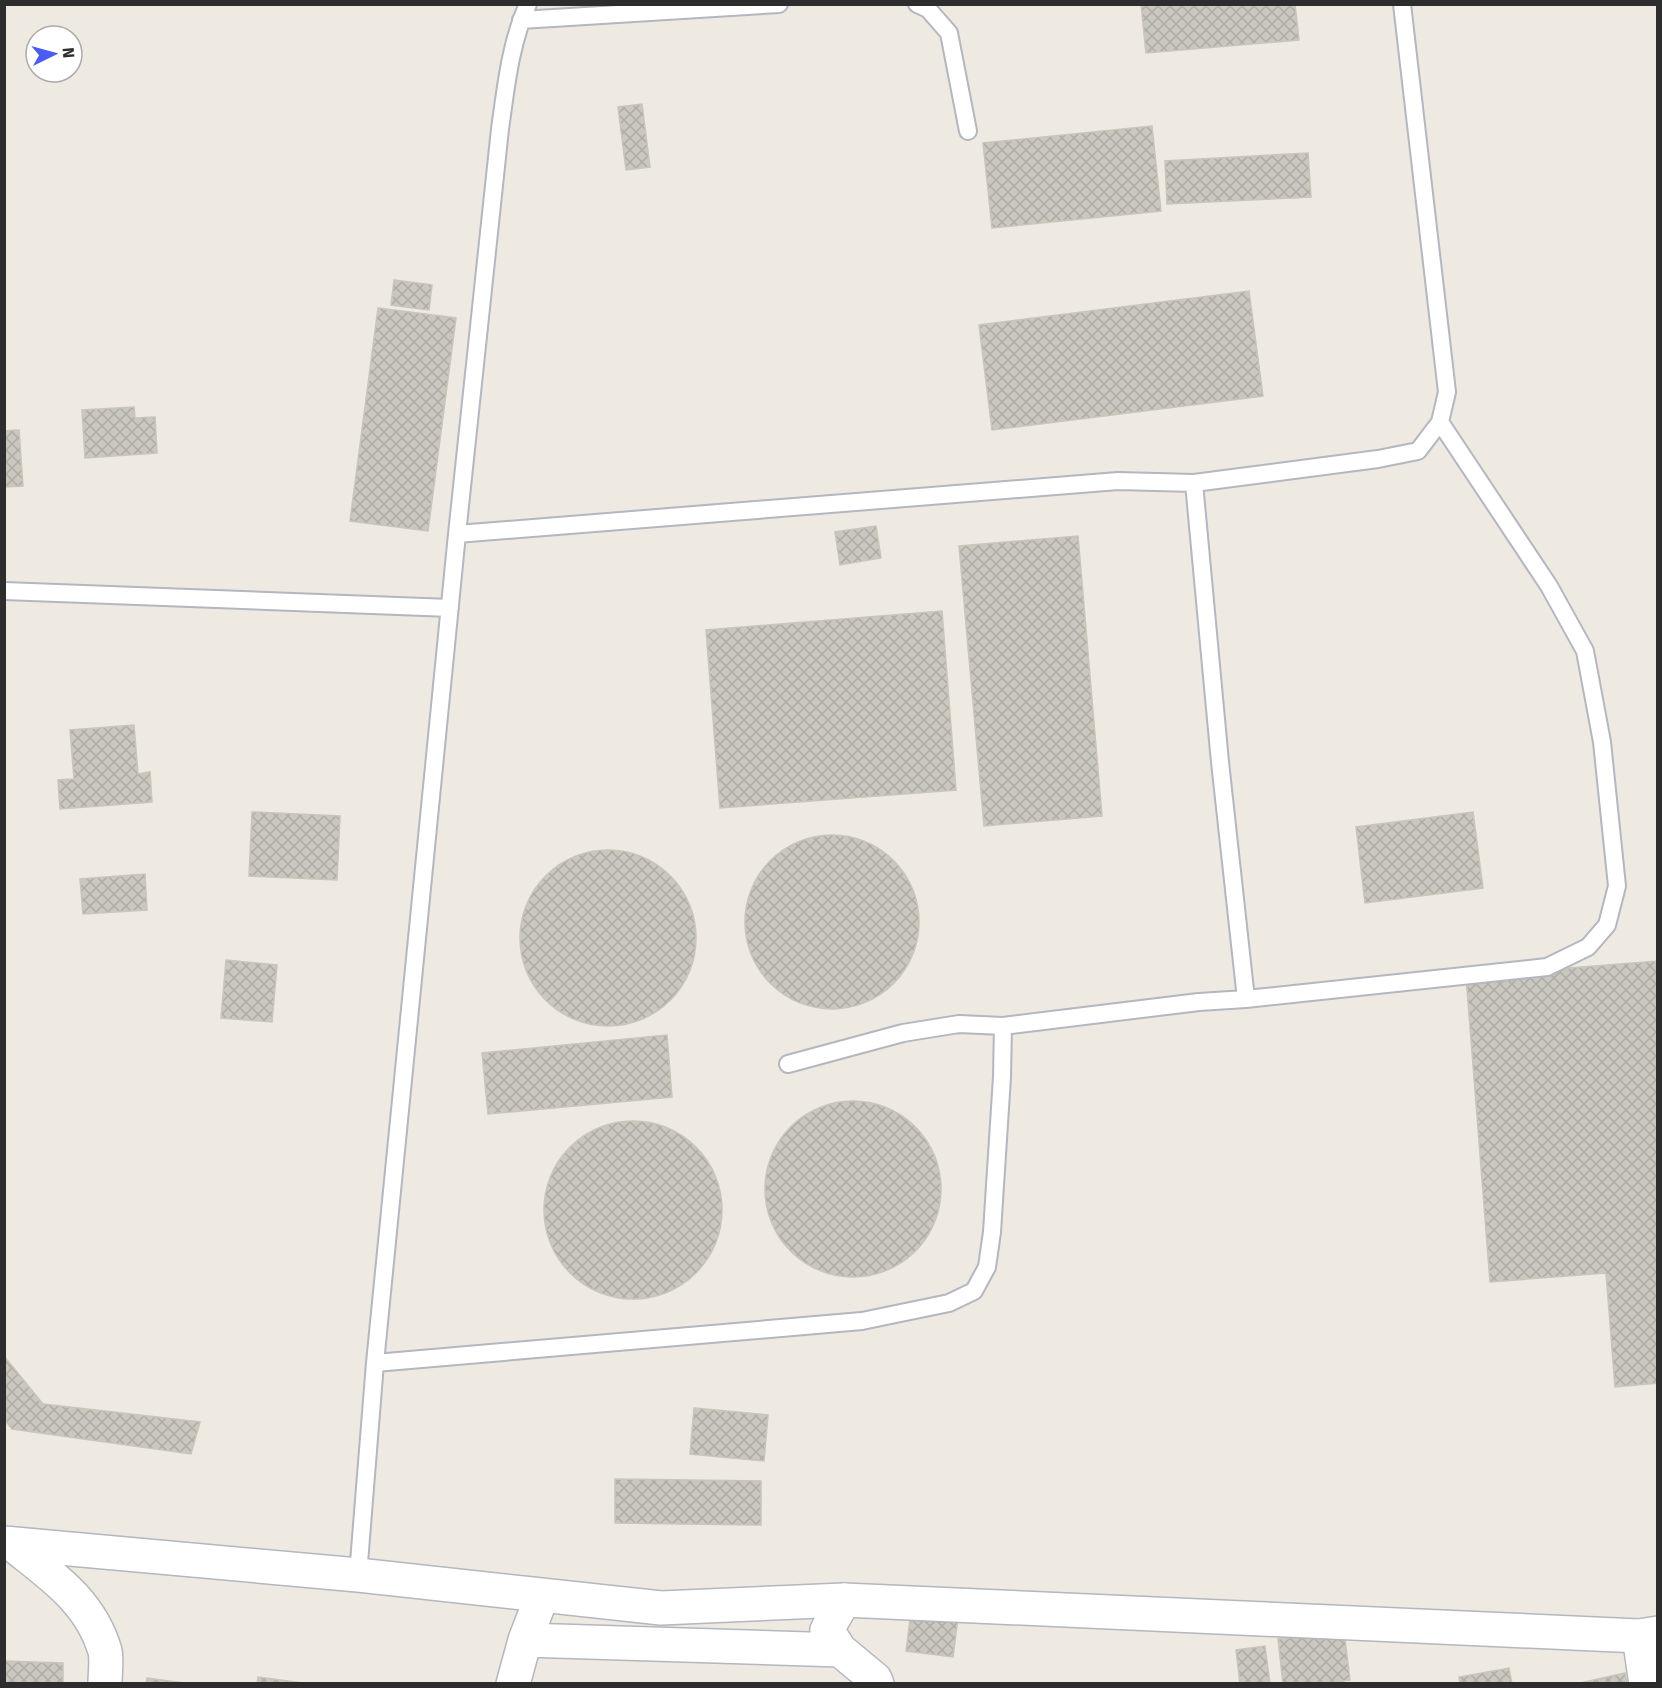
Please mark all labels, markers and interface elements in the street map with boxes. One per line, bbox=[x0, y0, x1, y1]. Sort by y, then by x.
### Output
north arrow bbox=[24, 24, 84, 84]
text: N bbox=[59, 47, 78, 59]

